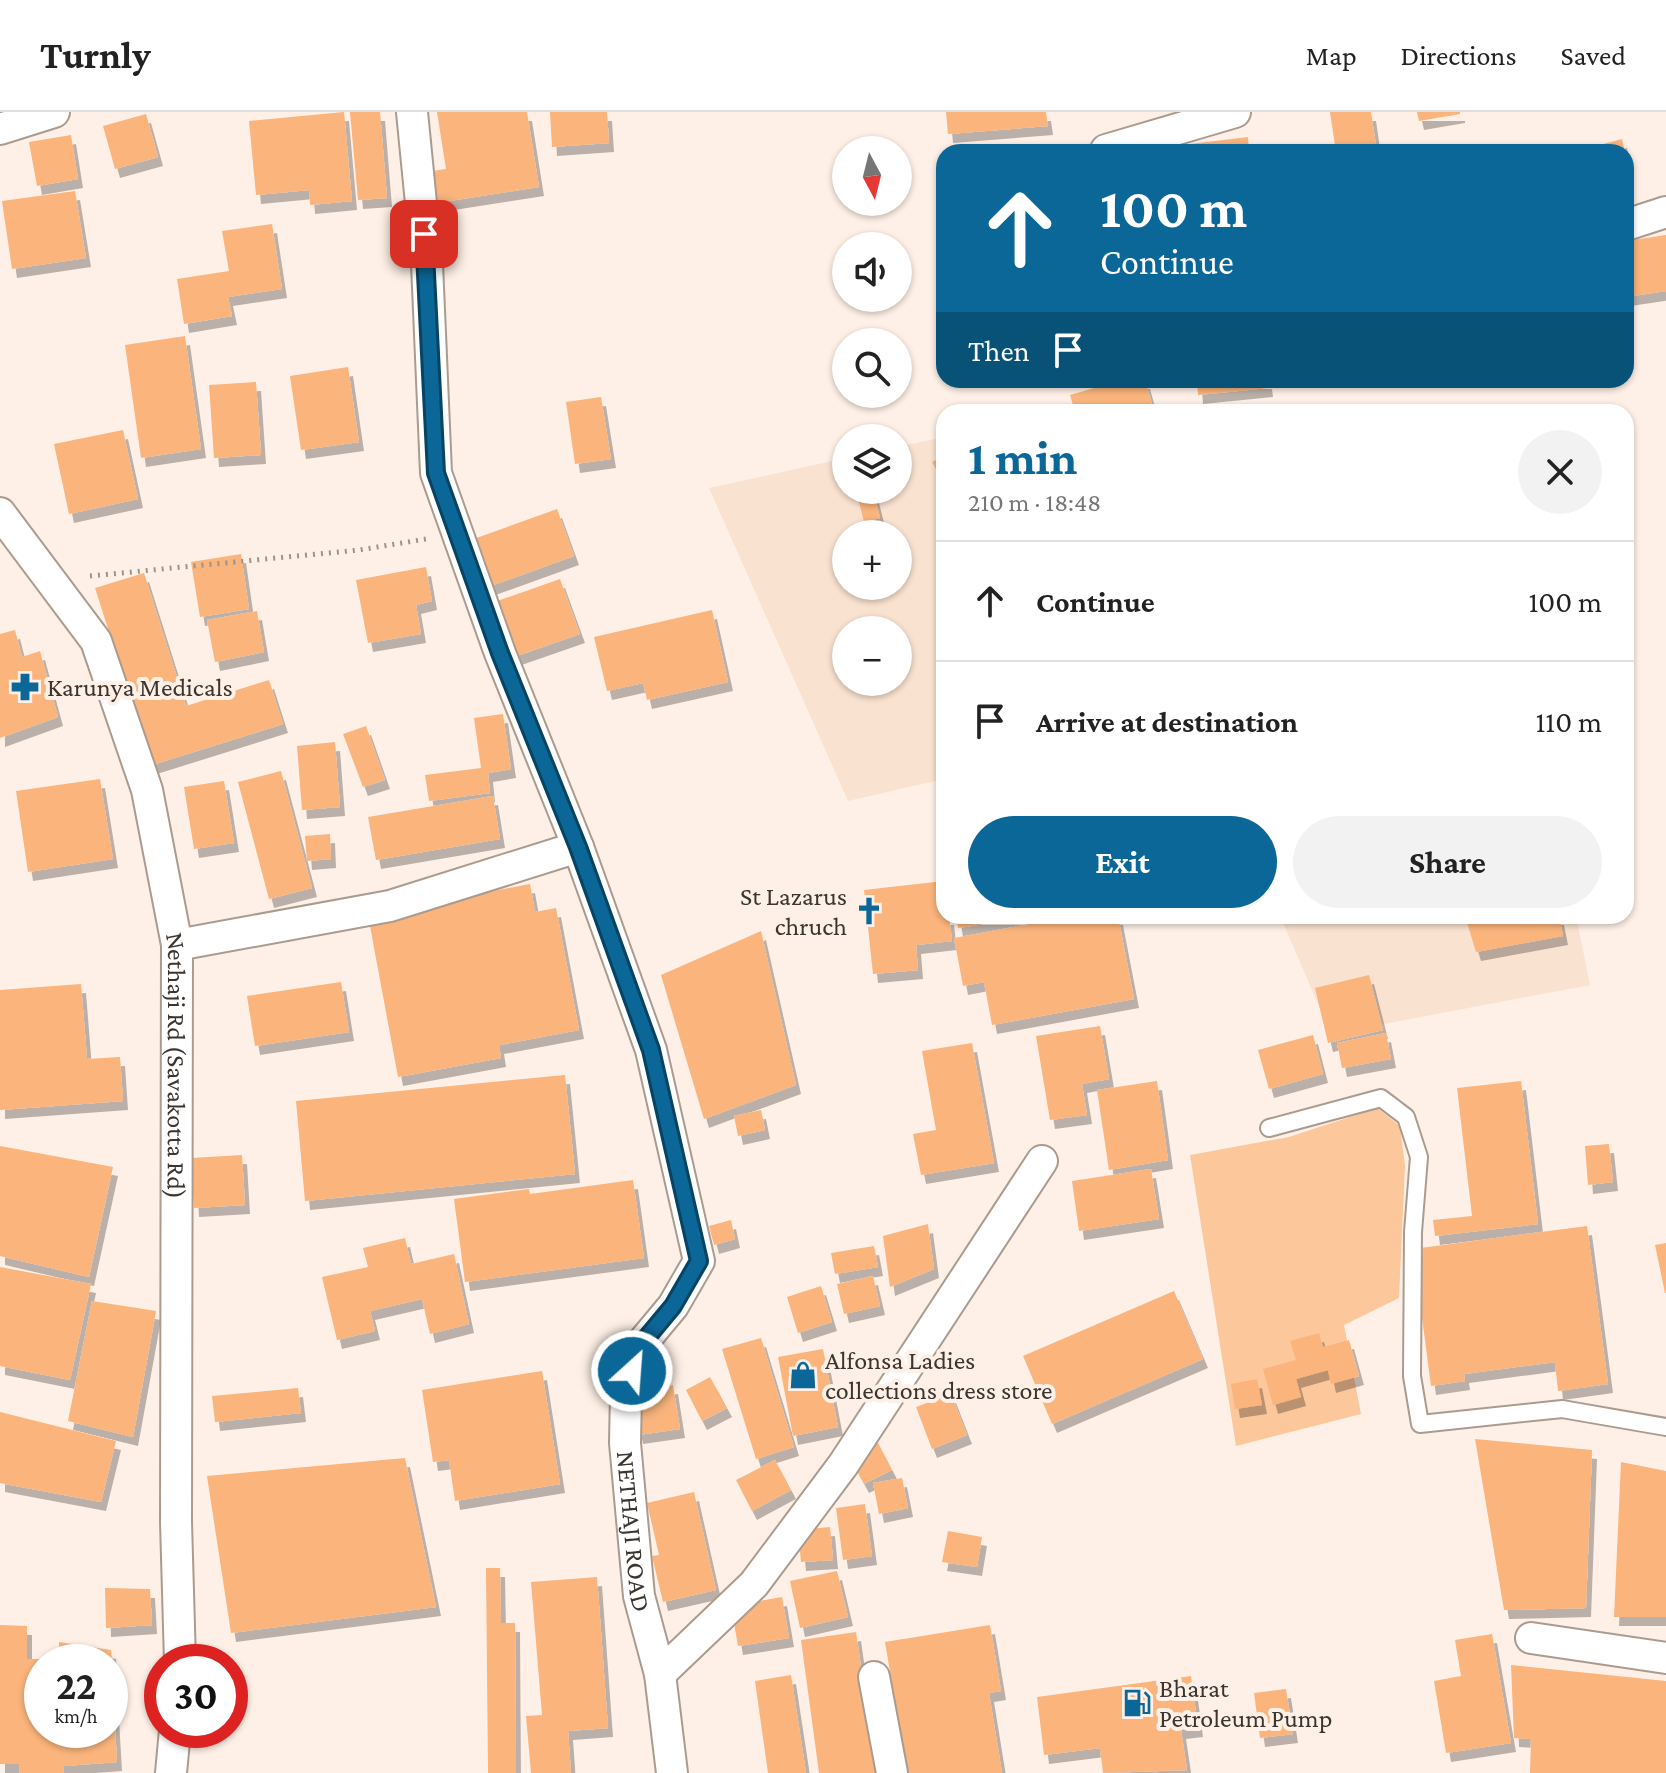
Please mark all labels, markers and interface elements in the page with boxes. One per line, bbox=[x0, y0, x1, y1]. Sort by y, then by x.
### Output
text: Turnly bbox=[40, 34, 151, 76]
text: Map bbox=[1306, 40, 1357, 71]
text: Directions bbox=[1401, 40, 1516, 71]
text: Saved bbox=[1560, 40, 1626, 71]
north arrow bbox=[832, 136, 912, 216]
map controls bbox=[832, 136, 912, 696]
icon: ahead bbox=[968, 176, 1072, 280]
text: 100 m bbox=[1100, 177, 1247, 239]
pin bbox=[390, 200, 458, 268]
icon: arrive bbox=[402, 212, 446, 256]
button: sound bbox=[832, 232, 912, 312]
text: Continue bbox=[1100, 242, 1234, 282]
button: search bbox=[832, 328, 912, 408]
icon: arrive bbox=[1046, 328, 1090, 372]
text: Then bbox=[968, 334, 1030, 367]
button: layers bbox=[832, 424, 912, 504]
button: close bbox=[1518, 430, 1602, 514]
text: 1 min bbox=[968, 431, 1077, 484]
text: 210 m · 18:48 bbox=[968, 488, 1101, 517]
button: + bbox=[832, 520, 912, 600]
icon: ahead bbox=[968, 579, 1012, 623]
text: Continue bbox=[1036, 585, 1155, 618]
text: 100 m bbox=[1528, 585, 1602, 618]
button: − bbox=[832, 616, 912, 696]
pharmacy icon: Karunya Medicals bbox=[10, 672, 40, 702]
place label: Karunya Medicals bbox=[47, 673, 233, 702]
icon: arrive bbox=[968, 699, 1012, 743]
text: Arrive at destination bbox=[1036, 705, 1298, 738]
text: 110 m bbox=[1535, 705, 1602, 738]
button: Exit bbox=[968, 816, 1277, 908]
button: Share bbox=[1293, 816, 1602, 908]
place label: St Lazarus chruch bbox=[740, 882, 847, 941]
church icon: St Lazarus chruch bbox=[854, 896, 884, 926]
street label: Nethaji Rd (Savakotta Rd) bbox=[160, 930, 192, 1199]
position arrow bbox=[590, 1329, 674, 1413]
place label: Alfonsa Ladies collections dress store bbox=[825, 1346, 1053, 1405]
shop icon: Alfonsa Ladies collections dress store bbox=[788, 1360, 818, 1390]
street label: NETHAJI ROAD bbox=[611, 1450, 657, 1615]
speed limit sign: 30 bbox=[144, 1644, 248, 1748]
text: 22 bbox=[56, 1663, 96, 1708]
place label: Bharat Petroleum Pump bbox=[1159, 1674, 1332, 1733]
fuel station icon: Bharat Petroleum Pump bbox=[1122, 1688, 1152, 1718]
text: km/h bbox=[54, 1705, 98, 1727]

